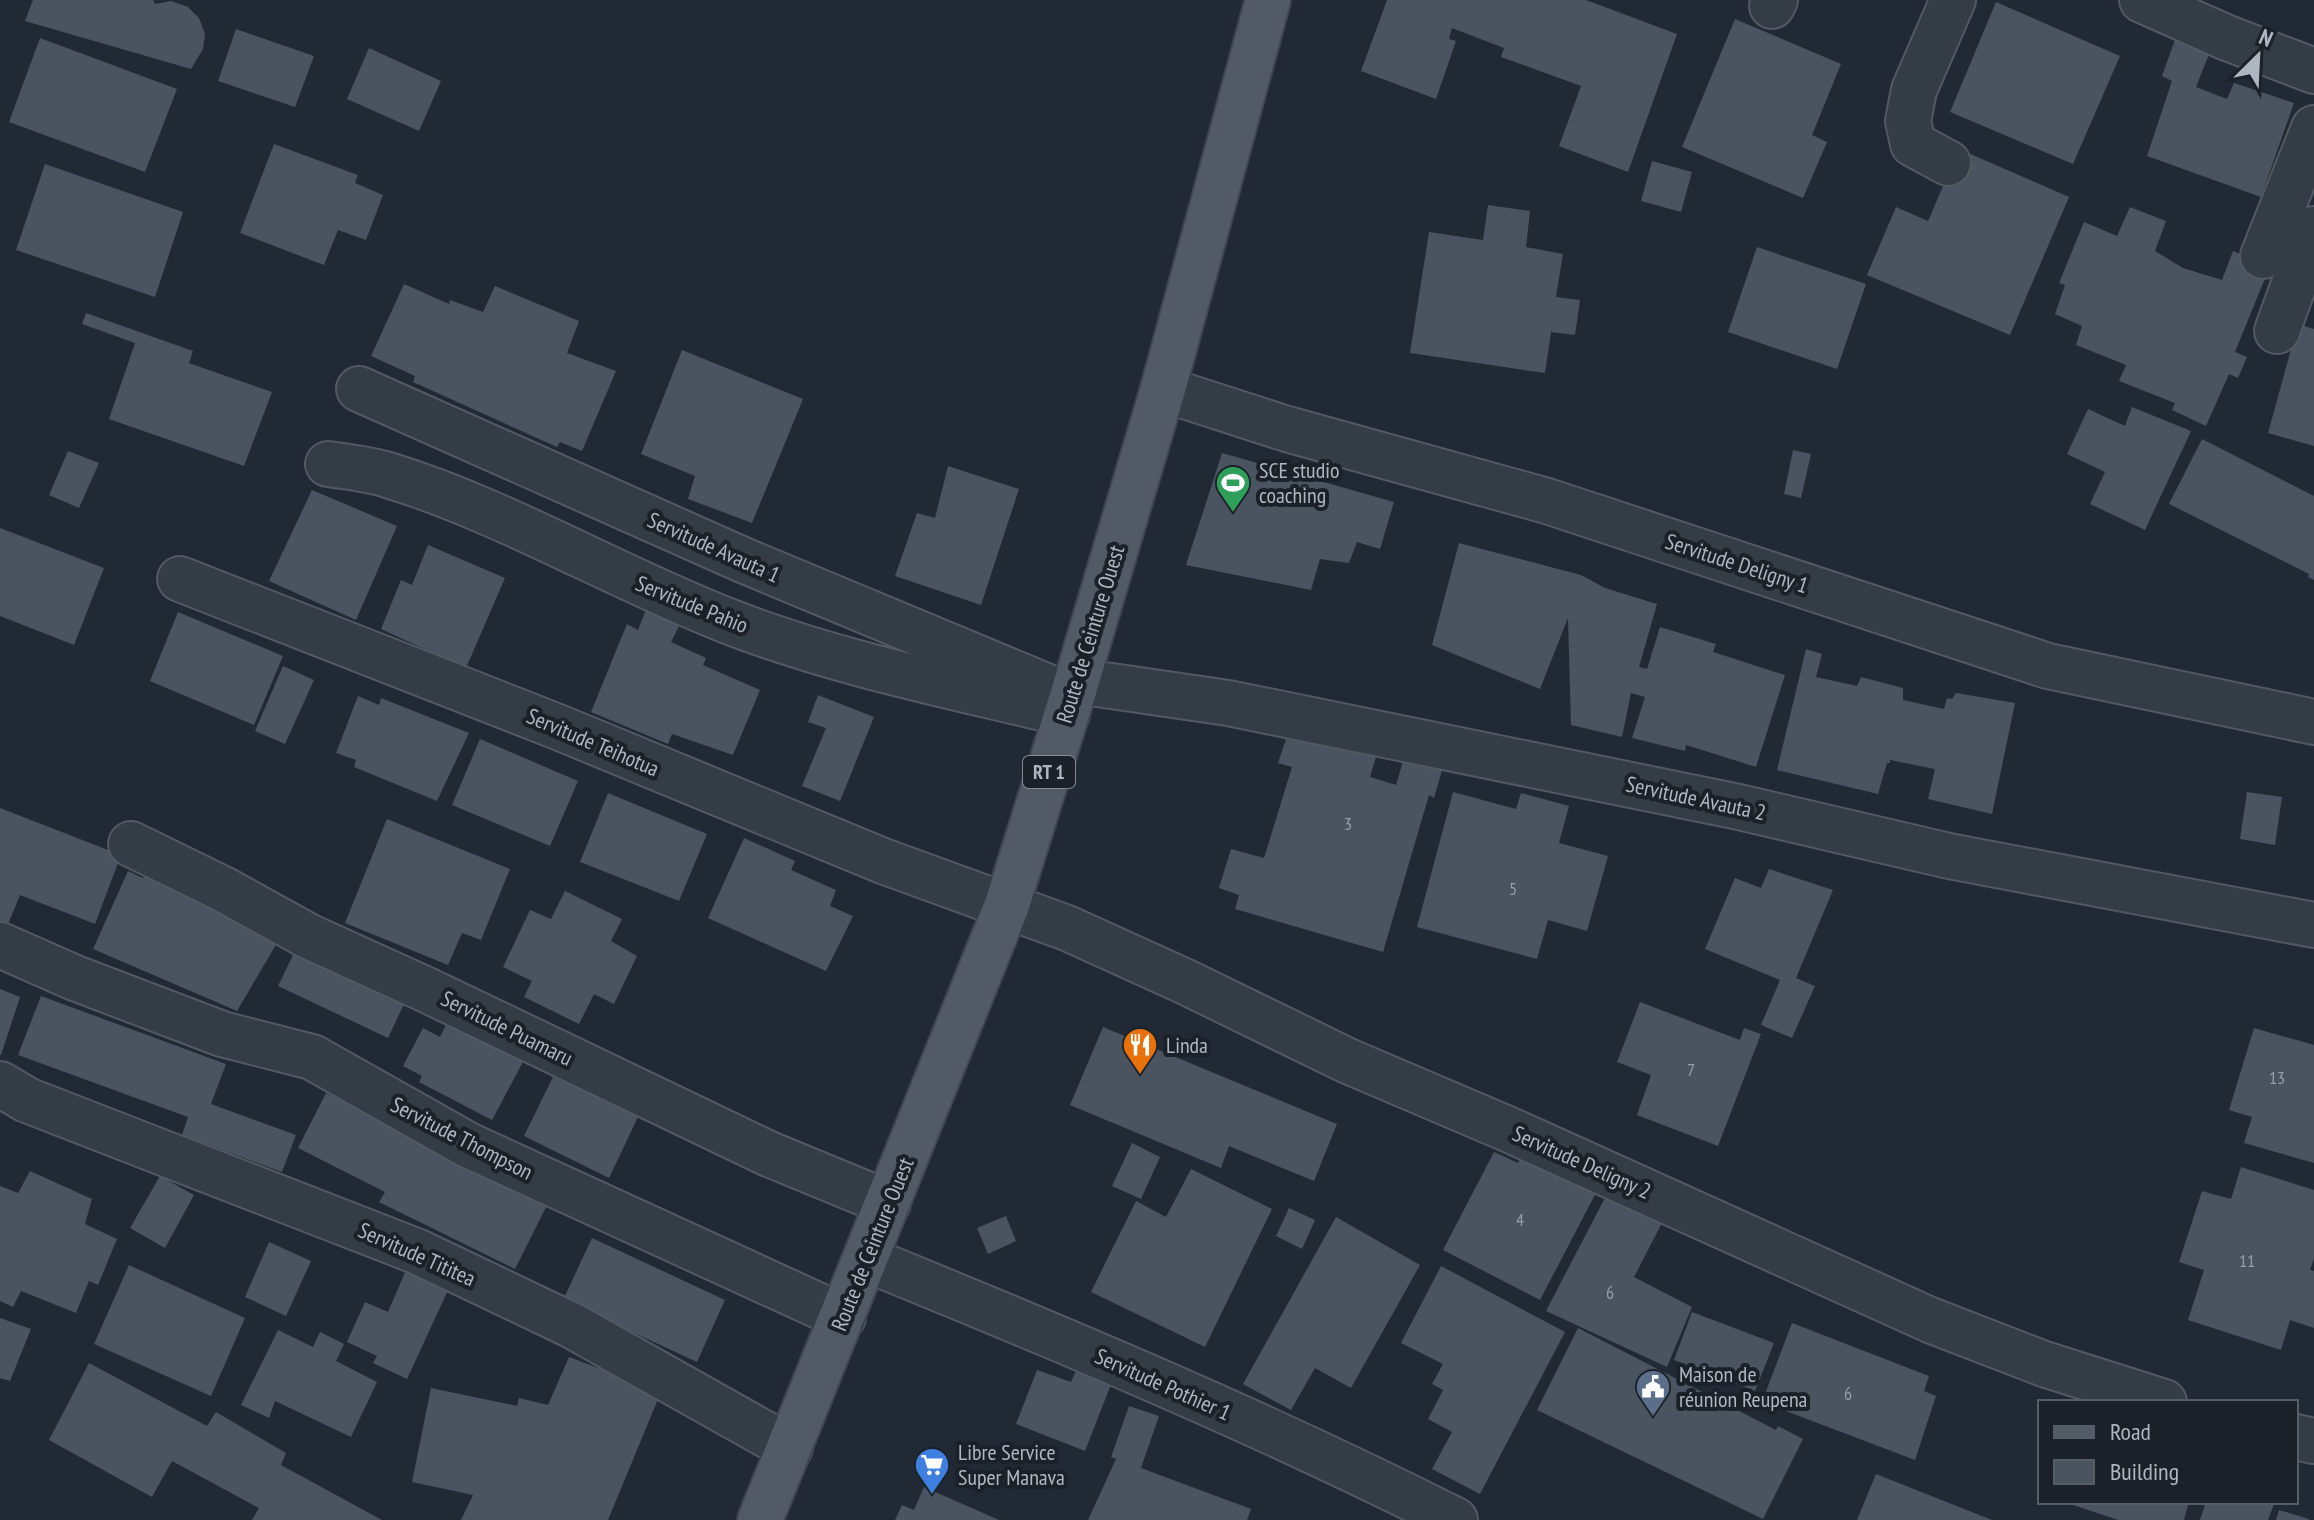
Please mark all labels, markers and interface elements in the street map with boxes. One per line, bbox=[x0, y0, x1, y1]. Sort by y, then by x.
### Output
north arrow bbox=[2218, 16, 2298, 96]
text: N bbox=[2255, 23, 2277, 53]
place label: SCE studio coaching bbox=[1259, 456, 1339, 509]
sports icon: SCE studio coaching bbox=[1214, 464, 1252, 514]
street label: Servitude Avauta 1 bbox=[643, 505, 785, 589]
street label: Servitude Deligny 1 bbox=[1662, 527, 1812, 599]
street label: Route de Ceinture Ouest bbox=[1050, 542, 1130, 726]
street label: Servitude Pahio bbox=[632, 569, 752, 639]
street label: Servitude Teihotua bbox=[523, 702, 663, 782]
road number: RT 1 bbox=[1023, 756, 1075, 788]
street label: Servitude Avauta 2 bbox=[1624, 770, 1768, 826]
house number: 3 bbox=[1344, 812, 1352, 835]
house number: 5 bbox=[1509, 877, 1517, 900]
street label: Servitude Puamaru bbox=[437, 984, 577, 1072]
restaurant icon: Linda bbox=[1121, 1026, 1159, 1076]
place label: Linda bbox=[1166, 1031, 1208, 1059]
house number: 7 bbox=[1687, 1058, 1695, 1081]
house number: 13 bbox=[2269, 1066, 2285, 1089]
street label: Servitude Thompson bbox=[386, 1090, 538, 1186]
street label: Servitude Deligny 2 bbox=[1508, 1119, 1656, 1205]
street label: Route de Ceinture Ouest bbox=[825, 1153, 919, 1335]
house number: 4 bbox=[1516, 1208, 1524, 1231]
street label: Servitude Tititea bbox=[354, 1216, 480, 1292]
house number: 11 bbox=[2239, 1249, 2255, 1272]
house number: 6 bbox=[1606, 1281, 1614, 1304]
street label: Servitude Pothier 1 bbox=[1091, 1342, 1235, 1426]
place label: Maison de réunion Reupena bbox=[1679, 1360, 1807, 1413]
public building icon: Maison de réunion Reupena bbox=[1634, 1368, 1672, 1418]
house number: 6 bbox=[1844, 1382, 1852, 1405]
legend bbox=[2038, 1400, 2298, 1504]
text: Road bbox=[2110, 1416, 2151, 1447]
place label: Libre Service Super Manava bbox=[958, 1438, 1065, 1491]
supermarket icon: Libre Service Super Manava bbox=[913, 1446, 951, 1496]
text: Building bbox=[2110, 1456, 2179, 1487]

